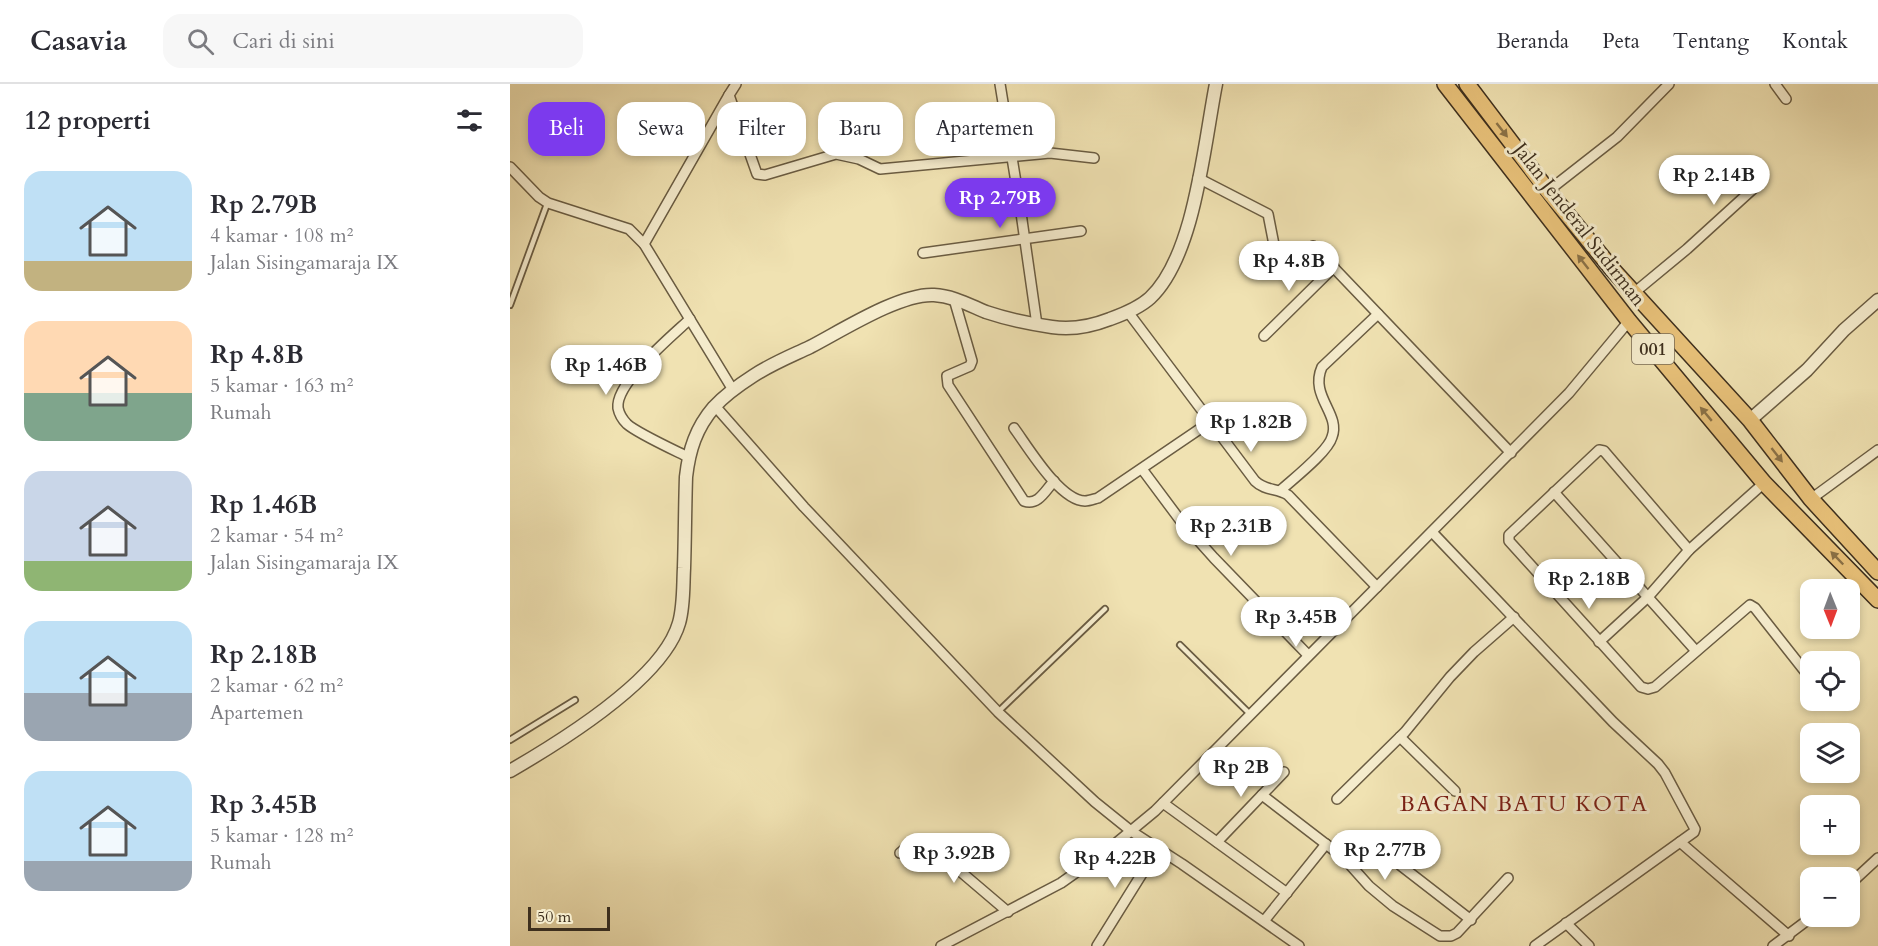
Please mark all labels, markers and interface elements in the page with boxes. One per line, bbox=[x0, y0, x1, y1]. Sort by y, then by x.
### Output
search box bbox=[163, 14, 583, 68]
text: Casavia bbox=[30, 22, 127, 60]
icon: search bbox=[184, 25, 217, 58]
text: Cari di sini bbox=[232, 26, 335, 56]
text: Beranda bbox=[1496, 27, 1569, 56]
text: Peta bbox=[1602, 27, 1640, 56]
text: Tentang bbox=[1673, 27, 1749, 56]
text: Kontak bbox=[1782, 27, 1848, 56]
chip: Beli bbox=[528, 102, 605, 156]
chip: Sewa bbox=[617, 102, 705, 156]
chip: Filter bbox=[717, 102, 806, 156]
chip: Baru bbox=[818, 102, 903, 156]
chip: Apartemen bbox=[915, 102, 1055, 156]
text: 12 properti bbox=[24, 103, 151, 138]
icon: filters bbox=[453, 104, 486, 137]
one-way arrow bbox=[1496, 123, 1508, 138]
street label: Jalan Jenderal Sudirman bbox=[1505, 135, 1652, 312]
pin: Rp 2.14B bbox=[1652, 155, 1776, 206]
text: Rp 2.14B bbox=[1673, 161, 1755, 188]
pin: Rp 2.79B bbox=[938, 178, 1062, 229]
text: Rp 2.79B bbox=[959, 184, 1041, 211]
text: Rp 2.79B bbox=[210, 187, 317, 222]
icon: home bbox=[72, 195, 144, 267]
text: 4 kamar · 108 m² bbox=[210, 222, 353, 249]
pin: Rp 4.8B bbox=[1234, 241, 1344, 292]
text: Rp 4.8B bbox=[1253, 247, 1325, 274]
text: Jalan Sisingamaraja IX bbox=[210, 249, 399, 276]
one-way arrow bbox=[1577, 254, 1590, 270]
road number: 001 bbox=[1632, 334, 1674, 364]
text: Rp 4.8B bbox=[210, 337, 304, 372]
icon: home bbox=[72, 345, 144, 417]
pin: Rp 1.46B bbox=[544, 345, 668, 396]
text: Rp 1.46B bbox=[565, 351, 647, 378]
text: 5 kamar · 163 m² bbox=[210, 372, 353, 399]
text: Rumah bbox=[210, 399, 271, 426]
pin: Rp 1.82B bbox=[1189, 402, 1313, 453]
one-way arrow bbox=[1700, 406, 1713, 421]
text: Rp 1.82B bbox=[1210, 408, 1292, 435]
one-way arrow bbox=[1771, 448, 1783, 463]
text: Rp 1.46B bbox=[210, 487, 317, 522]
icon: home bbox=[72, 495, 144, 567]
pin: Rp 2.31B bbox=[1169, 506, 1293, 557]
text: Rp 2.31B bbox=[1190, 512, 1272, 539]
text: 2 kamar · 54 m² bbox=[210, 522, 343, 549]
text: Jalan Sisingamaraja IX bbox=[210, 549, 399, 576]
one-way arrow bbox=[1830, 550, 1844, 565]
pin: Rp 2.18B bbox=[1527, 559, 1651, 610]
text: Rp 2.18B bbox=[1548, 565, 1630, 592]
north arrow bbox=[1800, 579, 1860, 639]
map controls bbox=[1800, 579, 1860, 927]
pin: Rp 3.45B bbox=[1234, 597, 1358, 648]
text: Rp 3.45B bbox=[1255, 603, 1337, 630]
text: Rp 2.18B bbox=[210, 637, 317, 672]
icon: home bbox=[72, 645, 144, 717]
button: locate bbox=[1800, 651, 1860, 711]
text: 2 kamar · 62 m² bbox=[210, 672, 343, 699]
text: Apartemen bbox=[210, 699, 304, 726]
button: layers bbox=[1800, 723, 1860, 783]
pin: Rp 2B bbox=[1199, 747, 1283, 798]
text: Rp 2B bbox=[1213, 753, 1269, 780]
text: Rp 3.45B bbox=[210, 787, 317, 822]
district label: BAGAN BATU KOTA bbox=[1400, 789, 1648, 819]
icon: home bbox=[72, 795, 144, 867]
button: + bbox=[1800, 795, 1860, 855]
text: 5 kamar · 128 m² bbox=[210, 822, 353, 849]
pin: Rp 2.77B bbox=[1323, 830, 1447, 881]
pin: Rp 3.92B bbox=[892, 833, 1016, 884]
text: Rp 2.77B bbox=[1344, 836, 1426, 863]
pin: Rp 4.22B bbox=[1053, 838, 1177, 889]
text: Rp 3.92B bbox=[913, 839, 995, 866]
text: Rp 4.22B bbox=[1074, 844, 1156, 871]
text: Rumah bbox=[210, 849, 271, 876]
button: − bbox=[1800, 867, 1860, 927]
scale bar bbox=[528, 904, 610, 932]
text: 50 m bbox=[537, 906, 571, 928]

